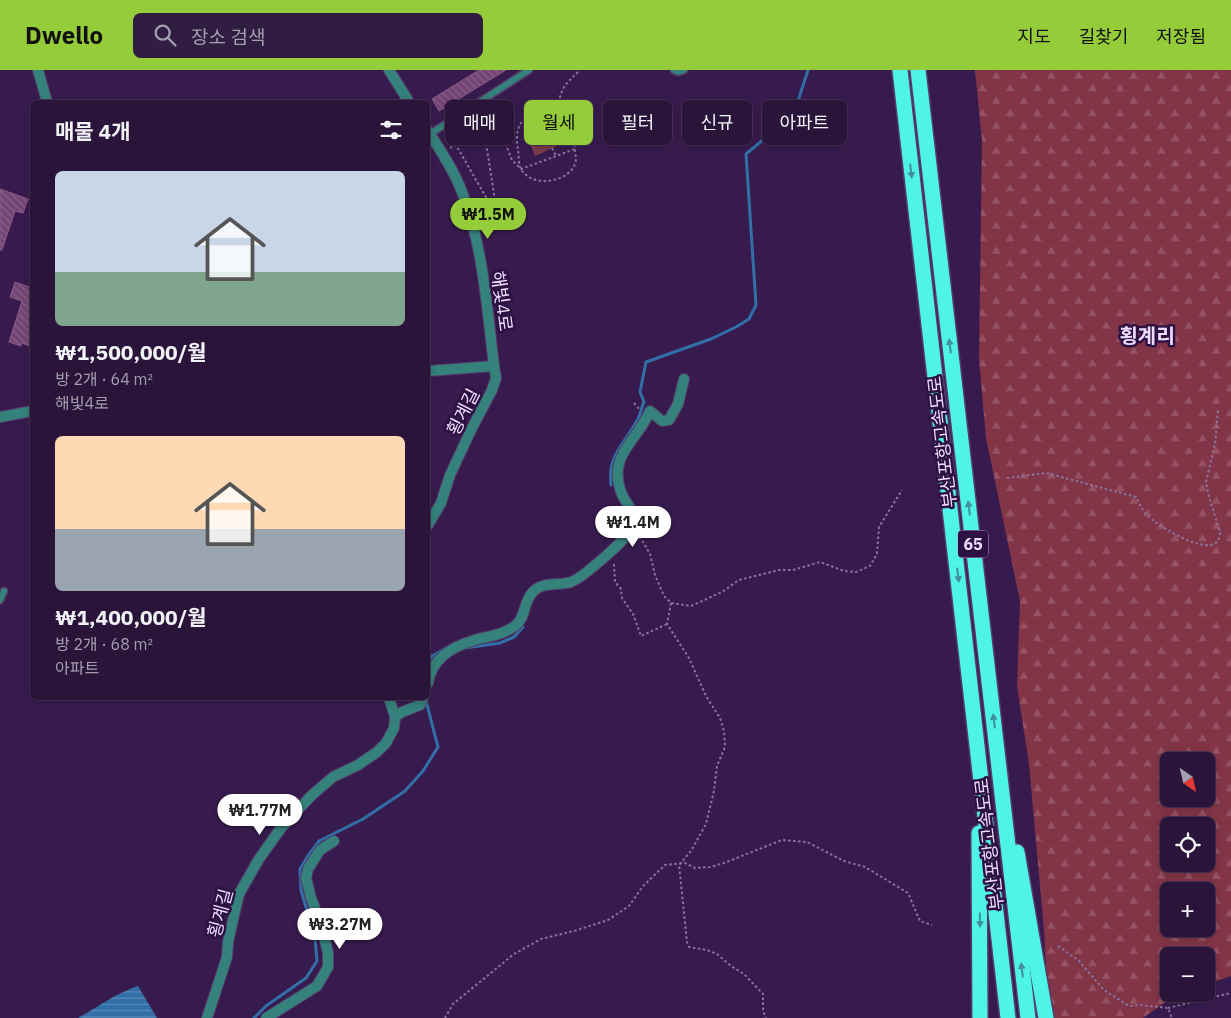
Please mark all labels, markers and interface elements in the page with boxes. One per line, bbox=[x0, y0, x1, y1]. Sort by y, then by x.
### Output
search box bbox=[133, 13, 483, 58]
text: Dwello bbox=[25, 19, 103, 51]
icon: search bbox=[151, 21, 179, 49]
text: 장소 검색 bbox=[191, 25, 265, 49]
text: 지도 bbox=[1018, 25, 1051, 48]
text: 길찾기 bbox=[1079, 25, 1128, 48]
text: 저장됨 bbox=[1156, 25, 1206, 48]
chip: 매매 bbox=[445, 100, 514, 145]
chip: 월세 bbox=[524, 100, 593, 145]
chip: 필터 bbox=[603, 100, 672, 145]
chip: 신규 bbox=[682, 100, 752, 145]
chip: 아파트 bbox=[762, 100, 847, 145]
icon: filters bbox=[377, 116, 405, 144]
text: 매물 4개 bbox=[55, 117, 131, 145]
one-way arrow bbox=[907, 163, 915, 179]
pin: ₩1.5M bbox=[453, 198, 523, 240]
icon: home bbox=[185, 204, 275, 294]
text: ₩1.5M bbox=[461, 204, 515, 224]
street label: 해빛4로 bbox=[486, 269, 518, 333]
district label: 횡계리 bbox=[1119, 322, 1175, 349]
text: ₩1,500,000/월 bbox=[55, 338, 207, 366]
one-way arrow bbox=[946, 338, 954, 354]
text: 방 2개 · 64 m² bbox=[55, 369, 153, 389]
street label: 부산포항고속도로 bbox=[923, 375, 961, 509]
street label: 횡계길 bbox=[441, 385, 485, 439]
text: 해빛4로 bbox=[55, 393, 109, 413]
icon: home bbox=[185, 469, 275, 559]
one-way arrow bbox=[965, 499, 973, 515]
pin: ₩1.4M bbox=[598, 506, 668, 548]
text: ₩1.4M bbox=[606, 512, 660, 532]
road number: 65 bbox=[958, 530, 988, 558]
one-way arrow bbox=[954, 567, 962, 583]
text: ₩1,400,000/월 bbox=[55, 603, 207, 631]
text: 방 2개 · 68 m² bbox=[55, 634, 153, 654]
text: 아파트 bbox=[55, 658, 99, 678]
one-way arrow bbox=[990, 713, 998, 729]
north arrow bbox=[1160, 752, 1215, 808]
map controls bbox=[1160, 752, 1215, 1002]
street label: 부산포항고속도로 bbox=[970, 777, 1008, 911]
pin: ₩1.77M bbox=[219, 794, 301, 836]
text: ₩1.77M bbox=[228, 800, 292, 820]
button: locate bbox=[1160, 817, 1215, 872]
button: + bbox=[1160, 882, 1215, 937]
street label: 횡계길 bbox=[202, 886, 238, 940]
pin: ₩3.27M bbox=[299, 908, 381, 950]
one-way arrow bbox=[976, 913, 984, 929]
text: ₩3.27M bbox=[308, 914, 372, 934]
button: − bbox=[1160, 947, 1215, 1002]
one-way arrow bbox=[1018, 961, 1026, 977]

